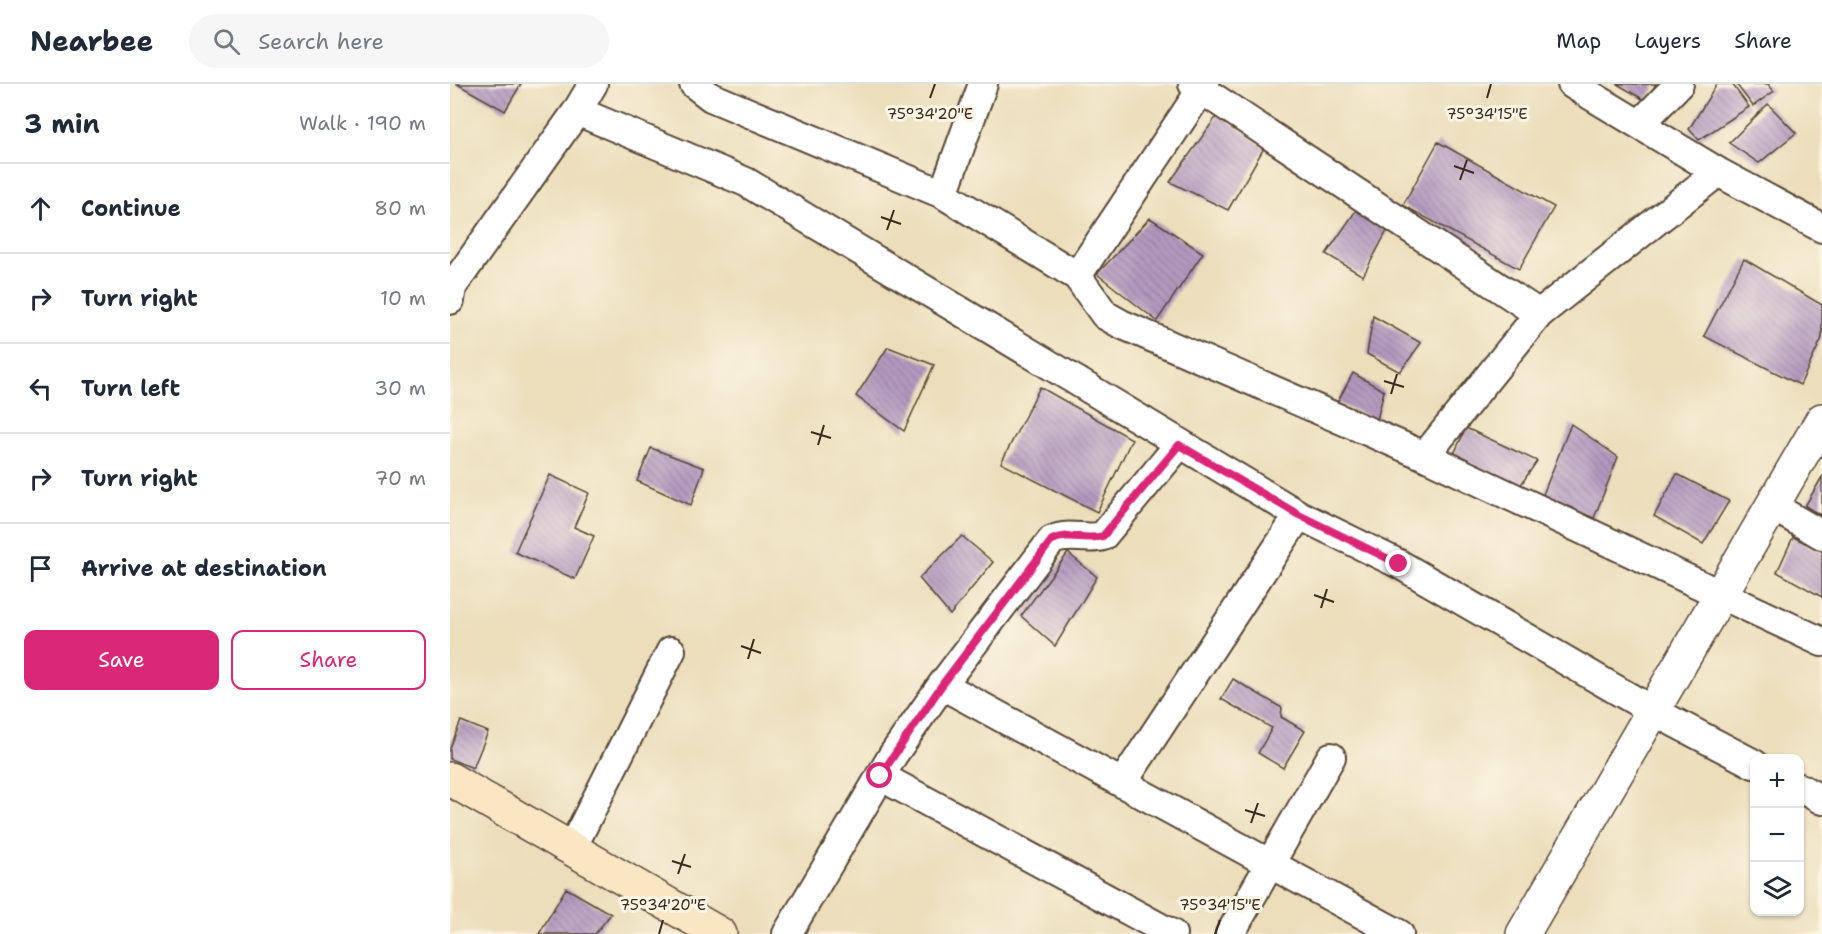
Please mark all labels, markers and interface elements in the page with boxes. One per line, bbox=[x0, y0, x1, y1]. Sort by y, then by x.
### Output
search box bbox=[189, 14, 609, 68]
text: Nearbee bbox=[30, 22, 153, 60]
icon: search bbox=[210, 25, 243, 58]
text: Search here bbox=[258, 27, 384, 56]
text: Map bbox=[1556, 27, 1601, 55]
text: Layers bbox=[1634, 27, 1701, 55]
text: Share bbox=[1734, 27, 1792, 55]
text: 75°34'20"E bbox=[887, 104, 973, 124]
text: 75°34'15"E bbox=[1446, 104, 1528, 124]
text: 3 min bbox=[24, 106, 100, 141]
text: Walk · 190 m bbox=[299, 110, 426, 136]
icon: ahead bbox=[24, 192, 57, 225]
text: Continue bbox=[81, 194, 181, 223]
text: 80 m bbox=[374, 195, 426, 221]
icon: right bbox=[24, 282, 57, 315]
text: Turn right bbox=[81, 284, 198, 313]
text: 10 m bbox=[380, 285, 426, 311]
icon: left bbox=[24, 372, 57, 405]
text: Turn left bbox=[81, 374, 180, 403]
text: 30 m bbox=[374, 375, 426, 401]
icon: right bbox=[24, 462, 57, 495]
text: Turn right bbox=[81, 464, 198, 493]
text: 70 m bbox=[374, 465, 426, 491]
route end bbox=[1385, 550, 1411, 576]
icon: arrive bbox=[24, 552, 57, 585]
text: Arrive at destination bbox=[81, 554, 327, 583]
button: Save bbox=[24, 630, 219, 690]
button: Share bbox=[231, 630, 426, 690]
map controls bbox=[1750, 754, 1804, 916]
button: + bbox=[1750, 754, 1804, 808]
route start bbox=[866, 762, 892, 788]
button: − bbox=[1750, 808, 1804, 862]
button: layers bbox=[1750, 862, 1804, 916]
text: 75°34'20"E bbox=[620, 895, 706, 915]
text: 75°34'15"E bbox=[1179, 895, 1261, 915]

